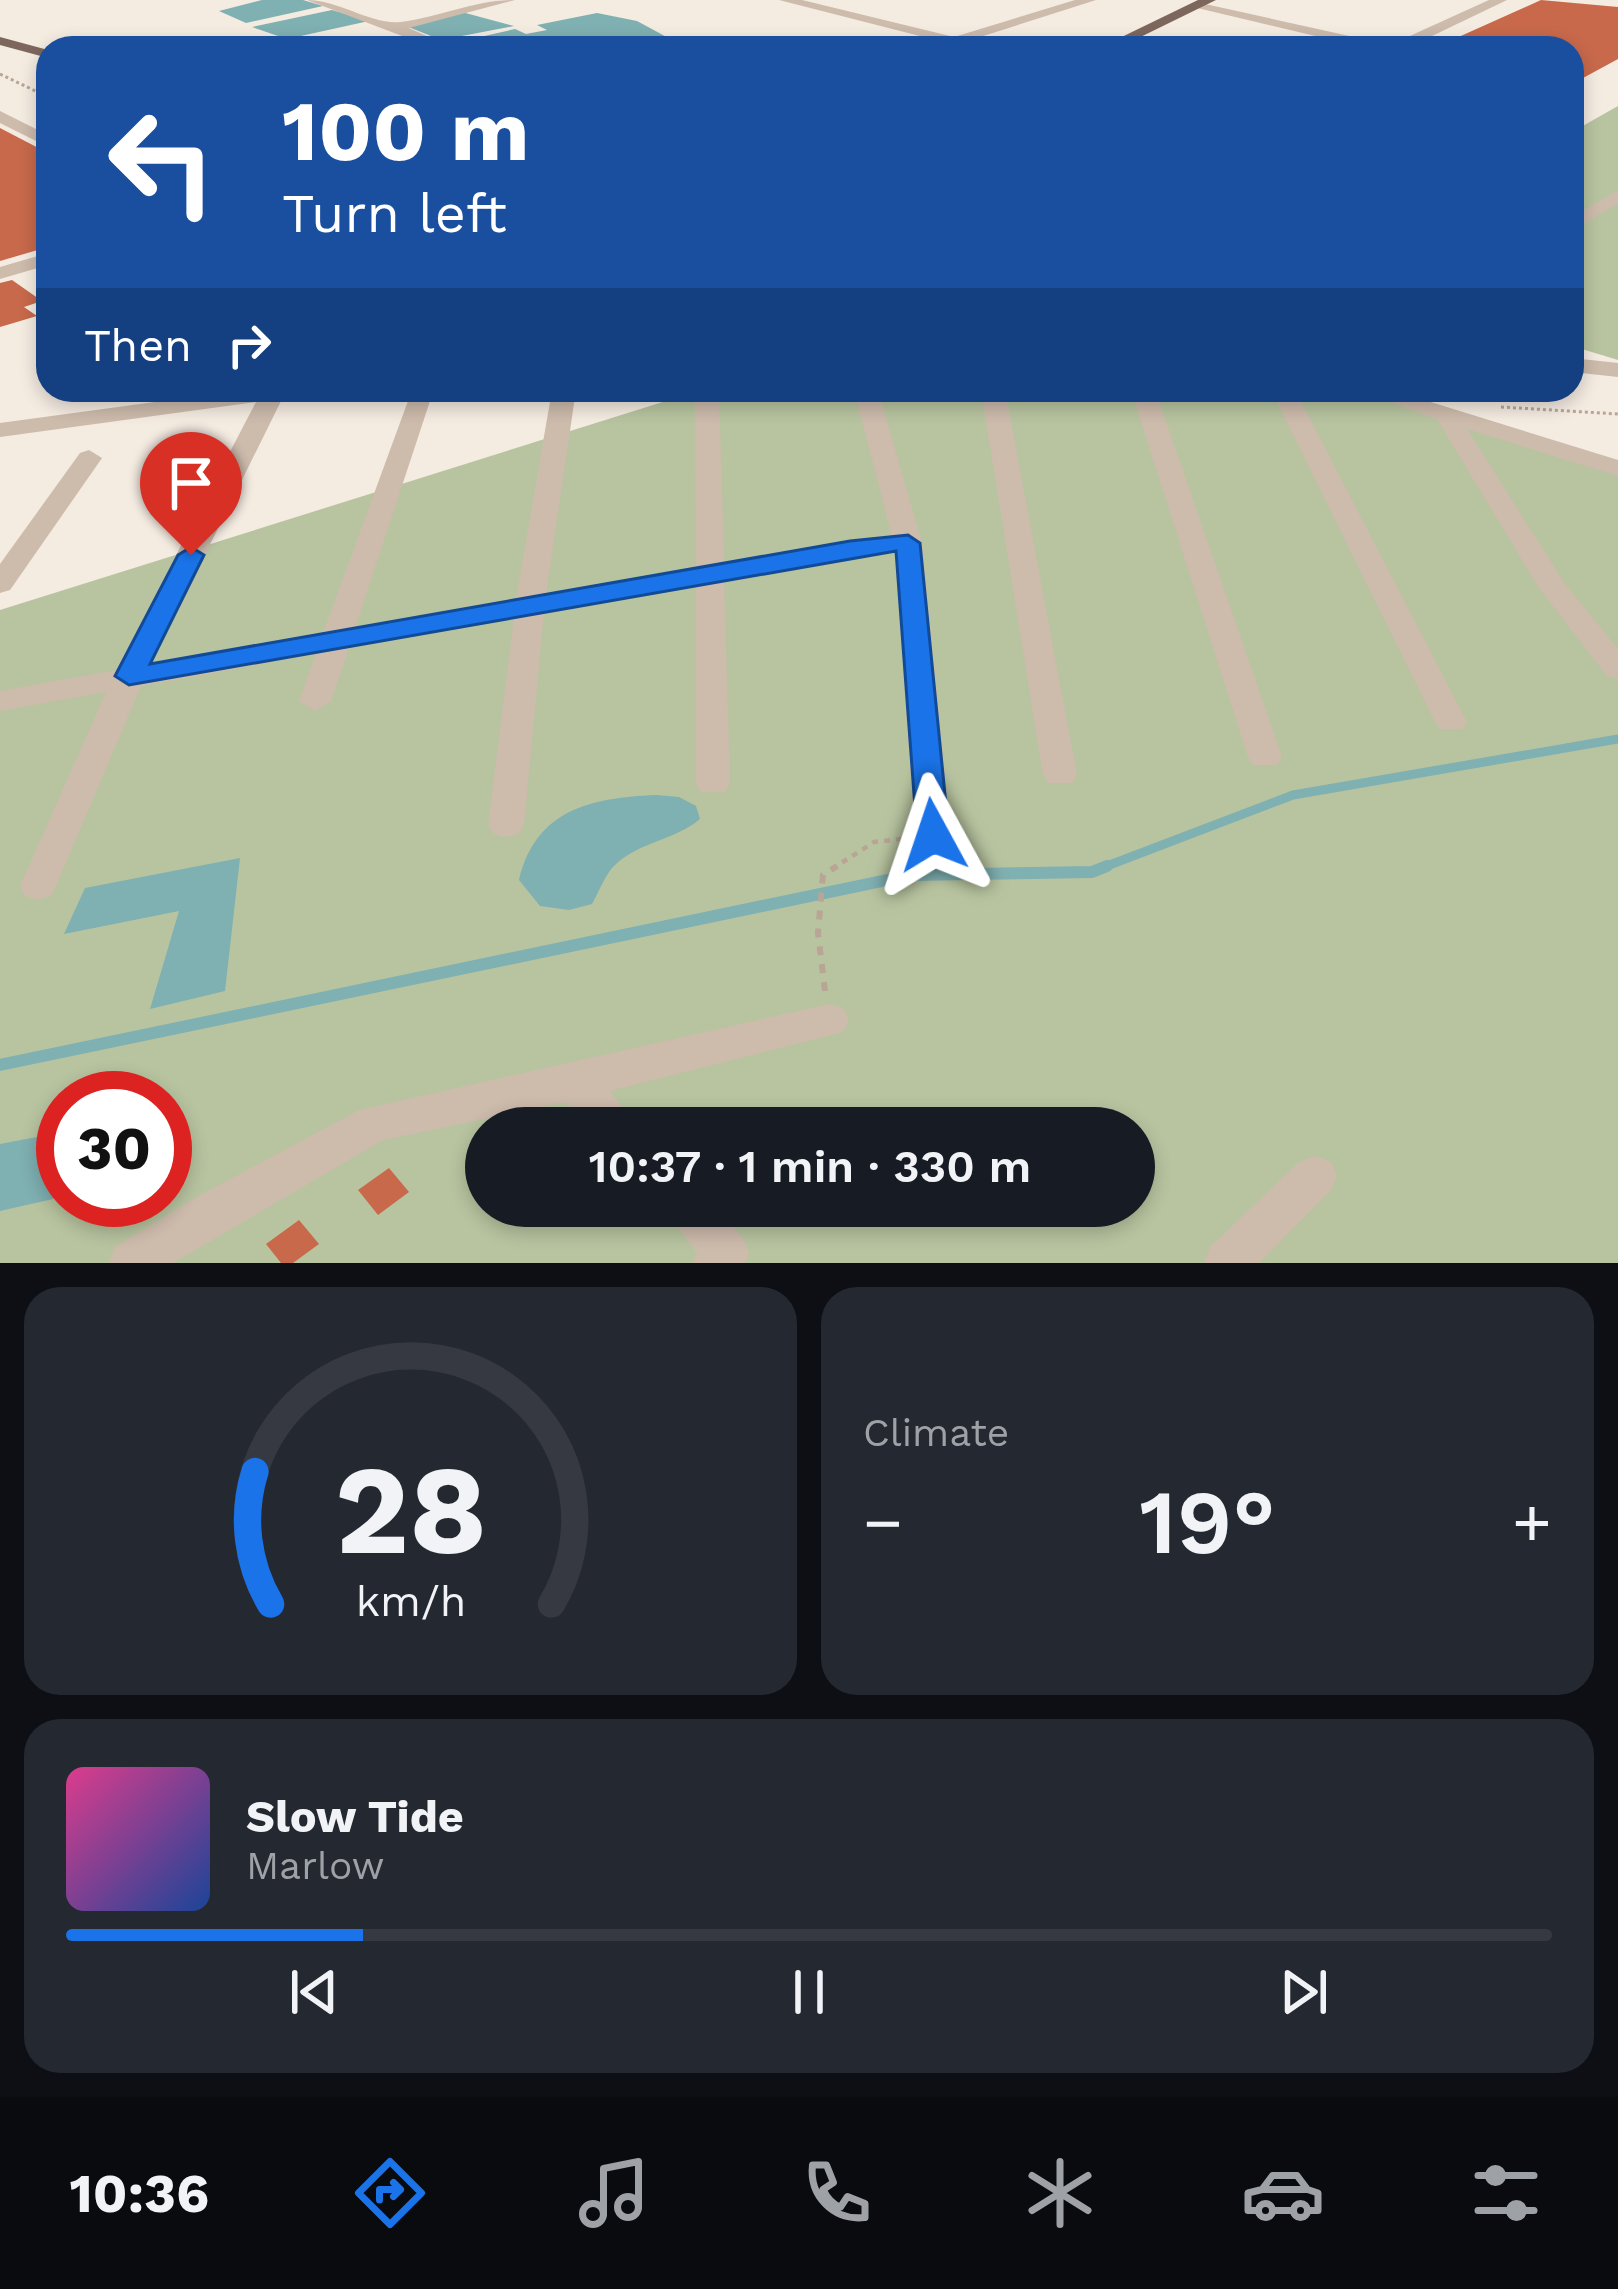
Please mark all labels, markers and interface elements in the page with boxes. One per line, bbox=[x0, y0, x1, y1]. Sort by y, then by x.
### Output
text: 100 m bbox=[282, 82, 529, 180]
icon: left bbox=[84, 84, 240, 240]
text: Turn left bbox=[282, 182, 507, 245]
icon: right bbox=[216, 312, 282, 378]
text: Then bbox=[84, 319, 192, 372]
pin bbox=[140, 432, 242, 555]
icon: arrive bbox=[158, 450, 224, 516]
position arrow bbox=[870, 772, 996, 898]
speed limit sign: 30 bbox=[36, 1071, 192, 1227]
text: 10:37 · 1 min · 330 m bbox=[589, 1140, 1031, 1193]
text: Climate bbox=[863, 1410, 1009, 1455]
text: 28 bbox=[334, 1437, 487, 1583]
text: 19° bbox=[1139, 1469, 1276, 1575]
text: − bbox=[863, 1484, 903, 1561]
text: + bbox=[1512, 1484, 1552, 1561]
text: km/h bbox=[355, 1576, 466, 1626]
text: Slow Tide bbox=[246, 1790, 464, 1843]
text: Marlow bbox=[246, 1843, 384, 1888]
icon: previous bbox=[281, 1959, 347, 2025]
icon: pause bbox=[776, 1959, 842, 2025]
icon: next bbox=[1271, 1959, 1337, 2025]
icon: directions bbox=[348, 2151, 432, 2235]
icon: music bbox=[572, 2151, 656, 2235]
icon: phone bbox=[795, 2151, 879, 2235]
icon: climate bbox=[1018, 2151, 1102, 2235]
icon: car bbox=[1241, 2151, 1325, 2235]
icon: filters bbox=[1464, 2151, 1548, 2235]
text: 10:36 bbox=[70, 2162, 209, 2225]

